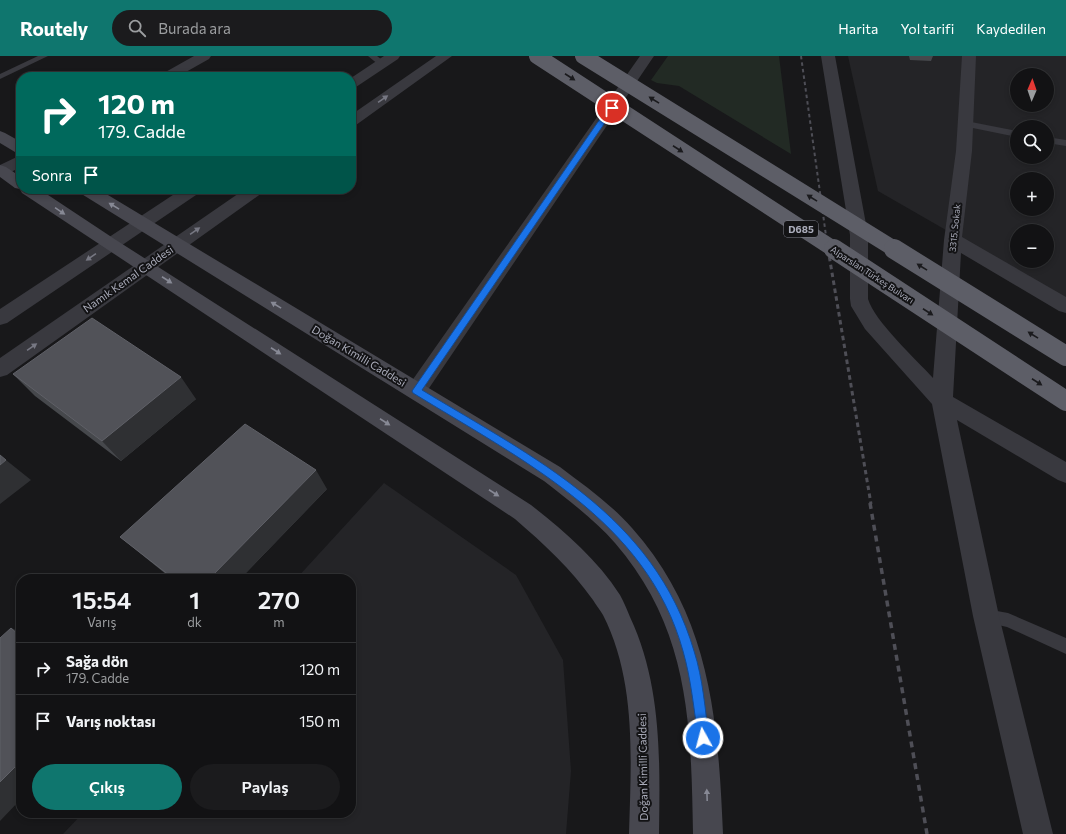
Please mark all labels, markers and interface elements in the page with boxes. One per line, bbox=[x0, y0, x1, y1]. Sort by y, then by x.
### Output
search box bbox=[112, 10, 392, 46]
text: Routely bbox=[20, 17, 88, 40]
icon: search bbox=[126, 17, 148, 39]
text: Burada ara bbox=[158, 19, 231, 37]
text: Harita bbox=[838, 20, 878, 37]
text: Yol tarifi bbox=[900, 20, 954, 37]
text: Kaydedilen bbox=[976, 20, 1046, 37]
north arrow bbox=[1010, 68, 1054, 112]
map controls bbox=[1010, 68, 1054, 268]
one-way arrow bbox=[564, 74, 576, 81]
text: 120 m bbox=[98, 86, 175, 120]
icon: right bbox=[32, 88, 84, 140]
pin bbox=[595, 91, 629, 125]
one-way arrow bbox=[378, 95, 388, 103]
one-way arrow bbox=[649, 96, 659, 104]
icon: arrive bbox=[601, 97, 623, 119]
text: 179. Cadde bbox=[98, 120, 186, 142]
button: search bbox=[1010, 120, 1054, 164]
one-way arrow bbox=[673, 145, 684, 152]
icon: arrive bbox=[80, 164, 102, 186]
text: Sonra bbox=[32, 166, 72, 184]
button: + bbox=[1010, 172, 1054, 216]
one-way arrow bbox=[806, 195, 818, 202]
one-way arrow bbox=[109, 202, 119, 210]
street label: 3315. Sokak bbox=[947, 203, 962, 252]
one-way arrow bbox=[55, 207, 65, 215]
road number: D685 bbox=[784, 221, 818, 237]
button: − bbox=[1010, 224, 1054, 268]
one-way arrow bbox=[190, 227, 201, 235]
street label: Namık Kemal Caddesi bbox=[80, 242, 175, 315]
street label: Alparslan Türkeş Bulvarı bbox=[829, 244, 916, 306]
one-way arrow bbox=[85, 253, 96, 261]
one-way arrow bbox=[917, 263, 928, 271]
one-way arrow bbox=[162, 276, 172, 284]
one-way arrow bbox=[270, 301, 281, 308]
one-way arrow bbox=[922, 308, 934, 315]
street label: Doğan Kimilli Caddesi bbox=[310, 322, 409, 389]
one-way arrow bbox=[1027, 332, 1039, 339]
one-way arrow bbox=[27, 343, 37, 351]
one-way arrow bbox=[271, 347, 281, 355]
one-way arrow bbox=[1031, 379, 1043, 386]
one-way arrow bbox=[380, 418, 390, 426]
one-way arrow bbox=[488, 489, 500, 496]
text: 15:54 bbox=[72, 585, 131, 614]
text: 1 bbox=[189, 585, 200, 614]
text: 270 bbox=[258, 585, 300, 614]
text: Varış bbox=[87, 614, 116, 630]
text: dk bbox=[187, 614, 202, 630]
text: m bbox=[273, 614, 285, 630]
text: Sağa dön bbox=[66, 652, 128, 670]
icon: right bbox=[32, 658, 54, 680]
text: 120 m bbox=[300, 660, 340, 678]
text: 179. Cadde bbox=[66, 670, 129, 686]
icon: arrive bbox=[32, 710, 54, 732]
text: Varış noktası bbox=[66, 712, 156, 730]
text: 150 m bbox=[299, 712, 340, 730]
street label: Doğan Kimilli Caddesi bbox=[635, 713, 650, 821]
position arrow bbox=[682, 717, 724, 759]
button: Çıkış bbox=[32, 764, 182, 810]
button: Paylaş bbox=[190, 764, 340, 810]
one-way arrow bbox=[704, 788, 710, 801]

